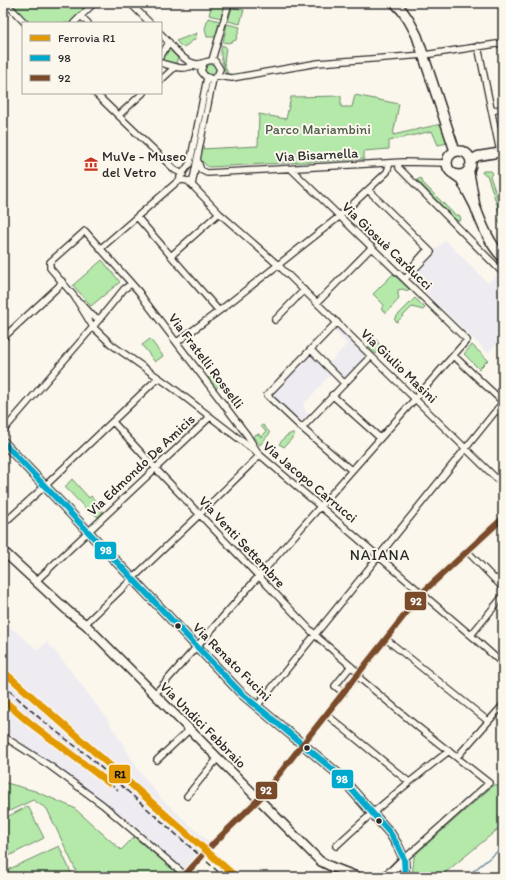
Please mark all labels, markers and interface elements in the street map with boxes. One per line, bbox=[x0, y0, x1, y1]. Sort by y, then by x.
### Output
legend bbox=[22, 22, 162, 94]
text: Ferrovia R1 bbox=[58, 31, 116, 45]
text: 98 bbox=[58, 51, 71, 65]
text: 92 bbox=[58, 71, 71, 85]
park label: Parco Mariambini bbox=[265, 121, 371, 138]
street label: Via Bisarnella bbox=[275, 144, 360, 166]
place label: MuVe - Museo del Vetro bbox=[102, 148, 186, 181]
museum icon: MuVe - Museo del Vetro bbox=[83, 156, 99, 172]
street label: Via Giosuè Carducci bbox=[338, 198, 436, 294]
street label: Via Fratelli Rosselli bbox=[165, 310, 247, 412]
street label: Via Giulio Masini bbox=[357, 325, 441, 407]
street label: Via Edmondo De Amicis bbox=[84, 411, 198, 519]
street label: Via Jacopo Carrucci bbox=[259, 438, 361, 526]
street label: Via Venti Settembre bbox=[195, 493, 289, 592]
line badge: 98 bbox=[94, 541, 117, 560]
text: 98 bbox=[100, 544, 112, 557]
district label: NAIANA bbox=[350, 546, 410, 564]
line badge: 92 bbox=[404, 591, 427, 611]
text: 92 bbox=[410, 595, 422, 608]
street label: Via Renato Fucini bbox=[189, 619, 275, 705]
unlabelled marker bbox=[173, 621, 183, 631]
street label: Via Undici Febbraio bbox=[156, 678, 250, 772]
unlabelled marker bbox=[302, 743, 312, 753]
line badge: R1 bbox=[108, 764, 131, 784]
text: R1 bbox=[114, 768, 127, 781]
line badge: 98 bbox=[331, 769, 354, 789]
text: 98 bbox=[336, 773, 348, 786]
line badge: 92 bbox=[255, 781, 278, 800]
text: 92 bbox=[260, 784, 272, 797]
unlabelled marker bbox=[374, 816, 384, 826]

